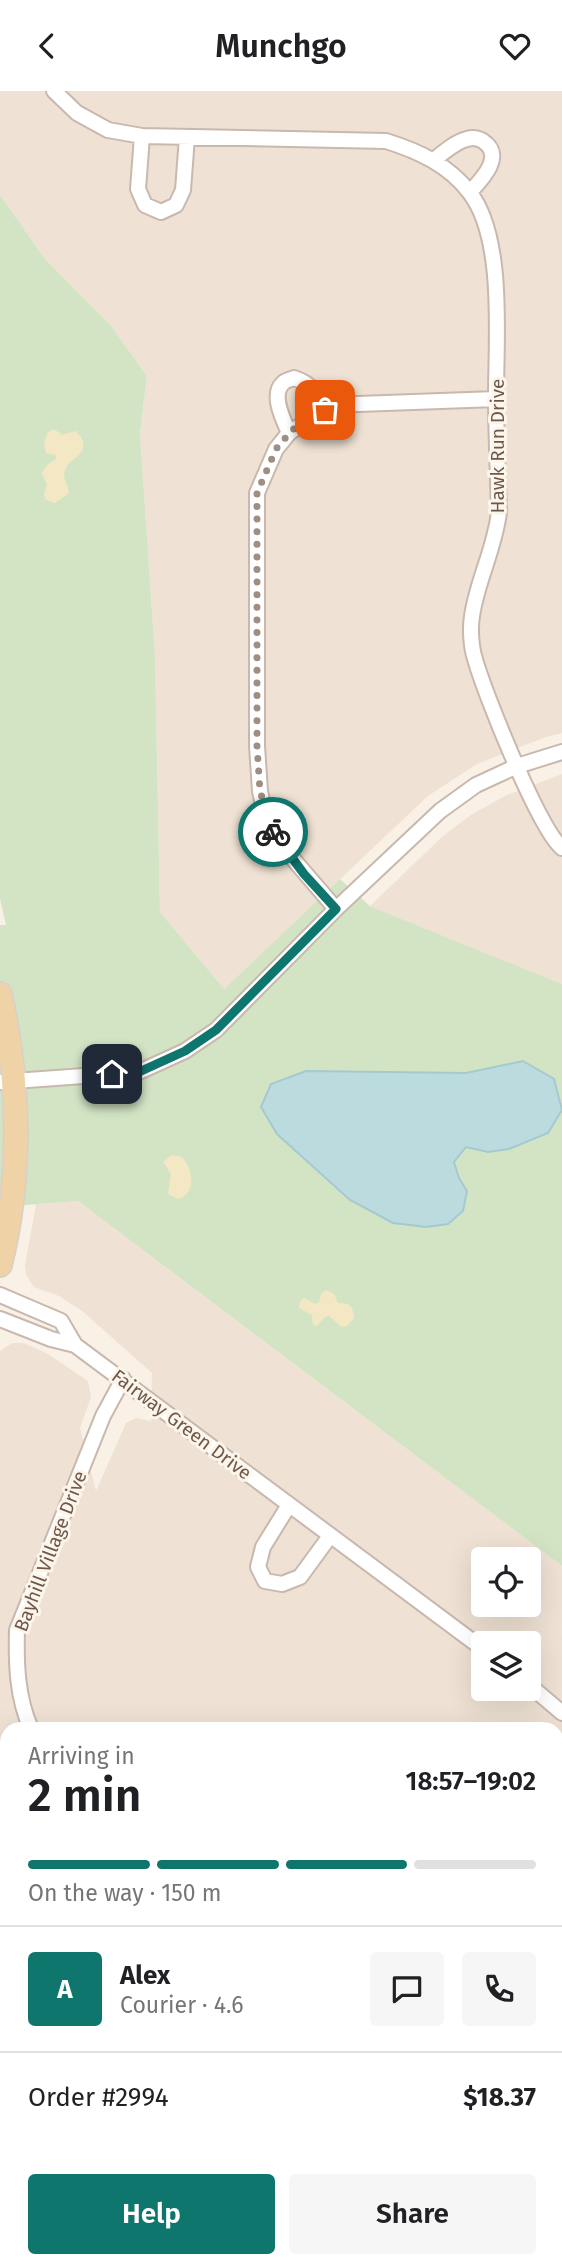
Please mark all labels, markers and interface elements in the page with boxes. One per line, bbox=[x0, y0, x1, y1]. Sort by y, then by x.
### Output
icon: back bbox=[28, 27, 66, 65]
text: Munchgo bbox=[215, 27, 347, 65]
icon: heart bbox=[496, 27, 534, 65]
street label: Hawk Run Drive bbox=[486, 379, 509, 513]
pin bbox=[295, 380, 355, 440]
icon: bag bbox=[306, 391, 344, 429]
courier bbox=[238, 797, 308, 867]
icon: bike bbox=[254, 813, 292, 851]
pin bbox=[82, 1044, 142, 1104]
icon: home bbox=[93, 1055, 131, 1093]
street label: Fairway Green Drive bbox=[107, 1364, 256, 1485]
street label: Bayhill Village Drive bbox=[9, 1468, 92, 1635]
map controls bbox=[471, 1547, 541, 1701]
button: locate bbox=[471, 1547, 541, 1617]
button: layers bbox=[471, 1631, 541, 1701]
text: Arriving in bbox=[28, 1742, 135, 1770]
text: 18:57–19:02 bbox=[406, 1766, 536, 1797]
text: 2 min bbox=[28, 1768, 141, 1823]
text: On the way · 150 m bbox=[28, 1879, 221, 1907]
button: chat bbox=[370, 1952, 444, 2026]
button: phone bbox=[462, 1952, 536, 2026]
text: Alex bbox=[120, 1960, 170, 1991]
text: A bbox=[57, 1974, 73, 2005]
text: Courier · 4.6 bbox=[120, 1991, 244, 2019]
text: Order #2994 bbox=[28, 2082, 169, 2113]
text: $18.37 bbox=[463, 2082, 536, 2113]
button: Help bbox=[28, 2174, 275, 2254]
button: Share bbox=[289, 2174, 536, 2254]

